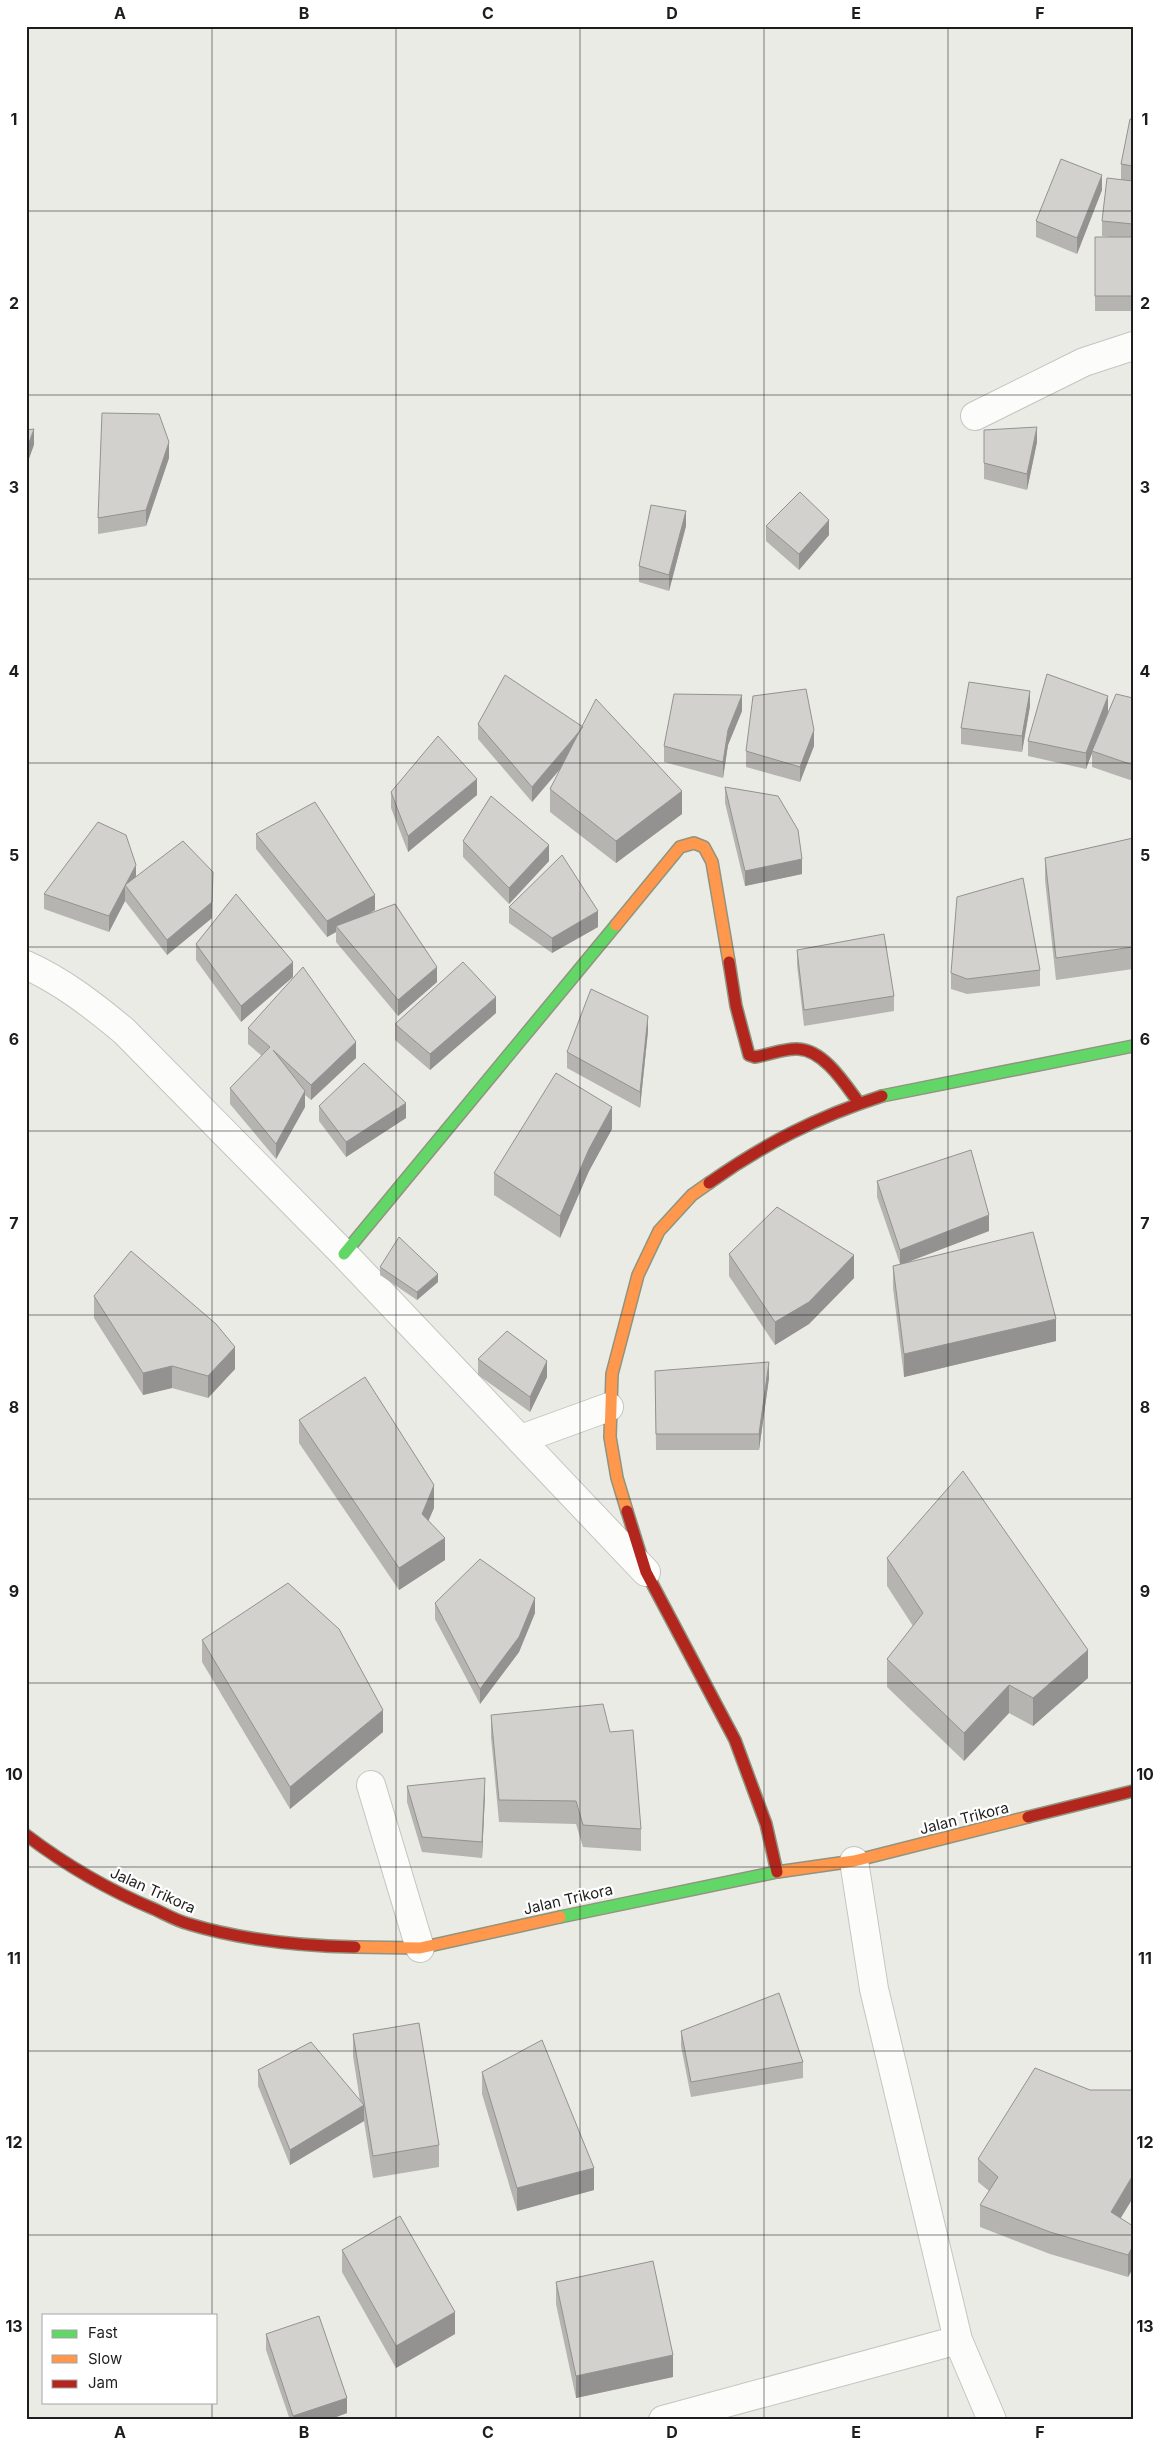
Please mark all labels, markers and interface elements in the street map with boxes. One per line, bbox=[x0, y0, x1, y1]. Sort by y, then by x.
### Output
text: A bbox=[114, 3, 126, 23]
text: B bbox=[299, 3, 309, 23]
text: C bbox=[482, 3, 494, 23]
text: D bbox=[666, 3, 678, 23]
text: E bbox=[851, 3, 861, 23]
text: F bbox=[1035, 3, 1045, 23]
text: 1 bbox=[11, 109, 17, 129]
text: 1 bbox=[1142, 109, 1148, 129]
text: 2 bbox=[9, 293, 19, 313]
text: 2 bbox=[1140, 293, 1150, 313]
text: 3 bbox=[9, 477, 19, 497]
text: 3 bbox=[1140, 477, 1150, 497]
text: 4 bbox=[9, 661, 20, 681]
text: 4 bbox=[1140, 661, 1151, 681]
text: 5 bbox=[9, 845, 19, 865]
text: 5 bbox=[1140, 845, 1150, 865]
text: 6 bbox=[9, 1029, 19, 1049]
text: 6 bbox=[1140, 1029, 1150, 1049]
text: 7 bbox=[9, 1213, 19, 1233]
text: 7 bbox=[1140, 1213, 1150, 1233]
text: 8 bbox=[9, 1397, 19, 1417]
text: 8 bbox=[1140, 1397, 1150, 1417]
text: 9 bbox=[9, 1581, 19, 1601]
text: 9 bbox=[1140, 1581, 1150, 1601]
text: 10 bbox=[5, 1764, 23, 1784]
text: 10 bbox=[1136, 1764, 1154, 1784]
street label: Jalan Trikora bbox=[917, 1798, 1011, 1838]
street label: Jalan Trikora bbox=[107, 1863, 199, 1917]
street label: Jalan Trikora bbox=[521, 1879, 615, 1919]
text: 11 bbox=[7, 1948, 21, 1968]
text: 11 bbox=[1138, 1948, 1152, 1968]
text: 12 bbox=[6, 2132, 22, 2152]
text: 12 bbox=[1137, 2132, 1153, 2152]
legend bbox=[42, 2314, 218, 2404]
text: 13 bbox=[5, 2316, 23, 2336]
text: 13 bbox=[1136, 2316, 1154, 2336]
text: Fast bbox=[88, 2323, 118, 2342]
text: Slow bbox=[88, 2349, 122, 2368]
text: Jam bbox=[88, 2373, 118, 2392]
text: A bbox=[114, 2422, 126, 2442]
text: B bbox=[299, 2422, 309, 2442]
text: C bbox=[482, 2422, 494, 2442]
text: D bbox=[666, 2422, 678, 2442]
text: E bbox=[851, 2422, 861, 2442]
text: F bbox=[1035, 2422, 1045, 2442]

